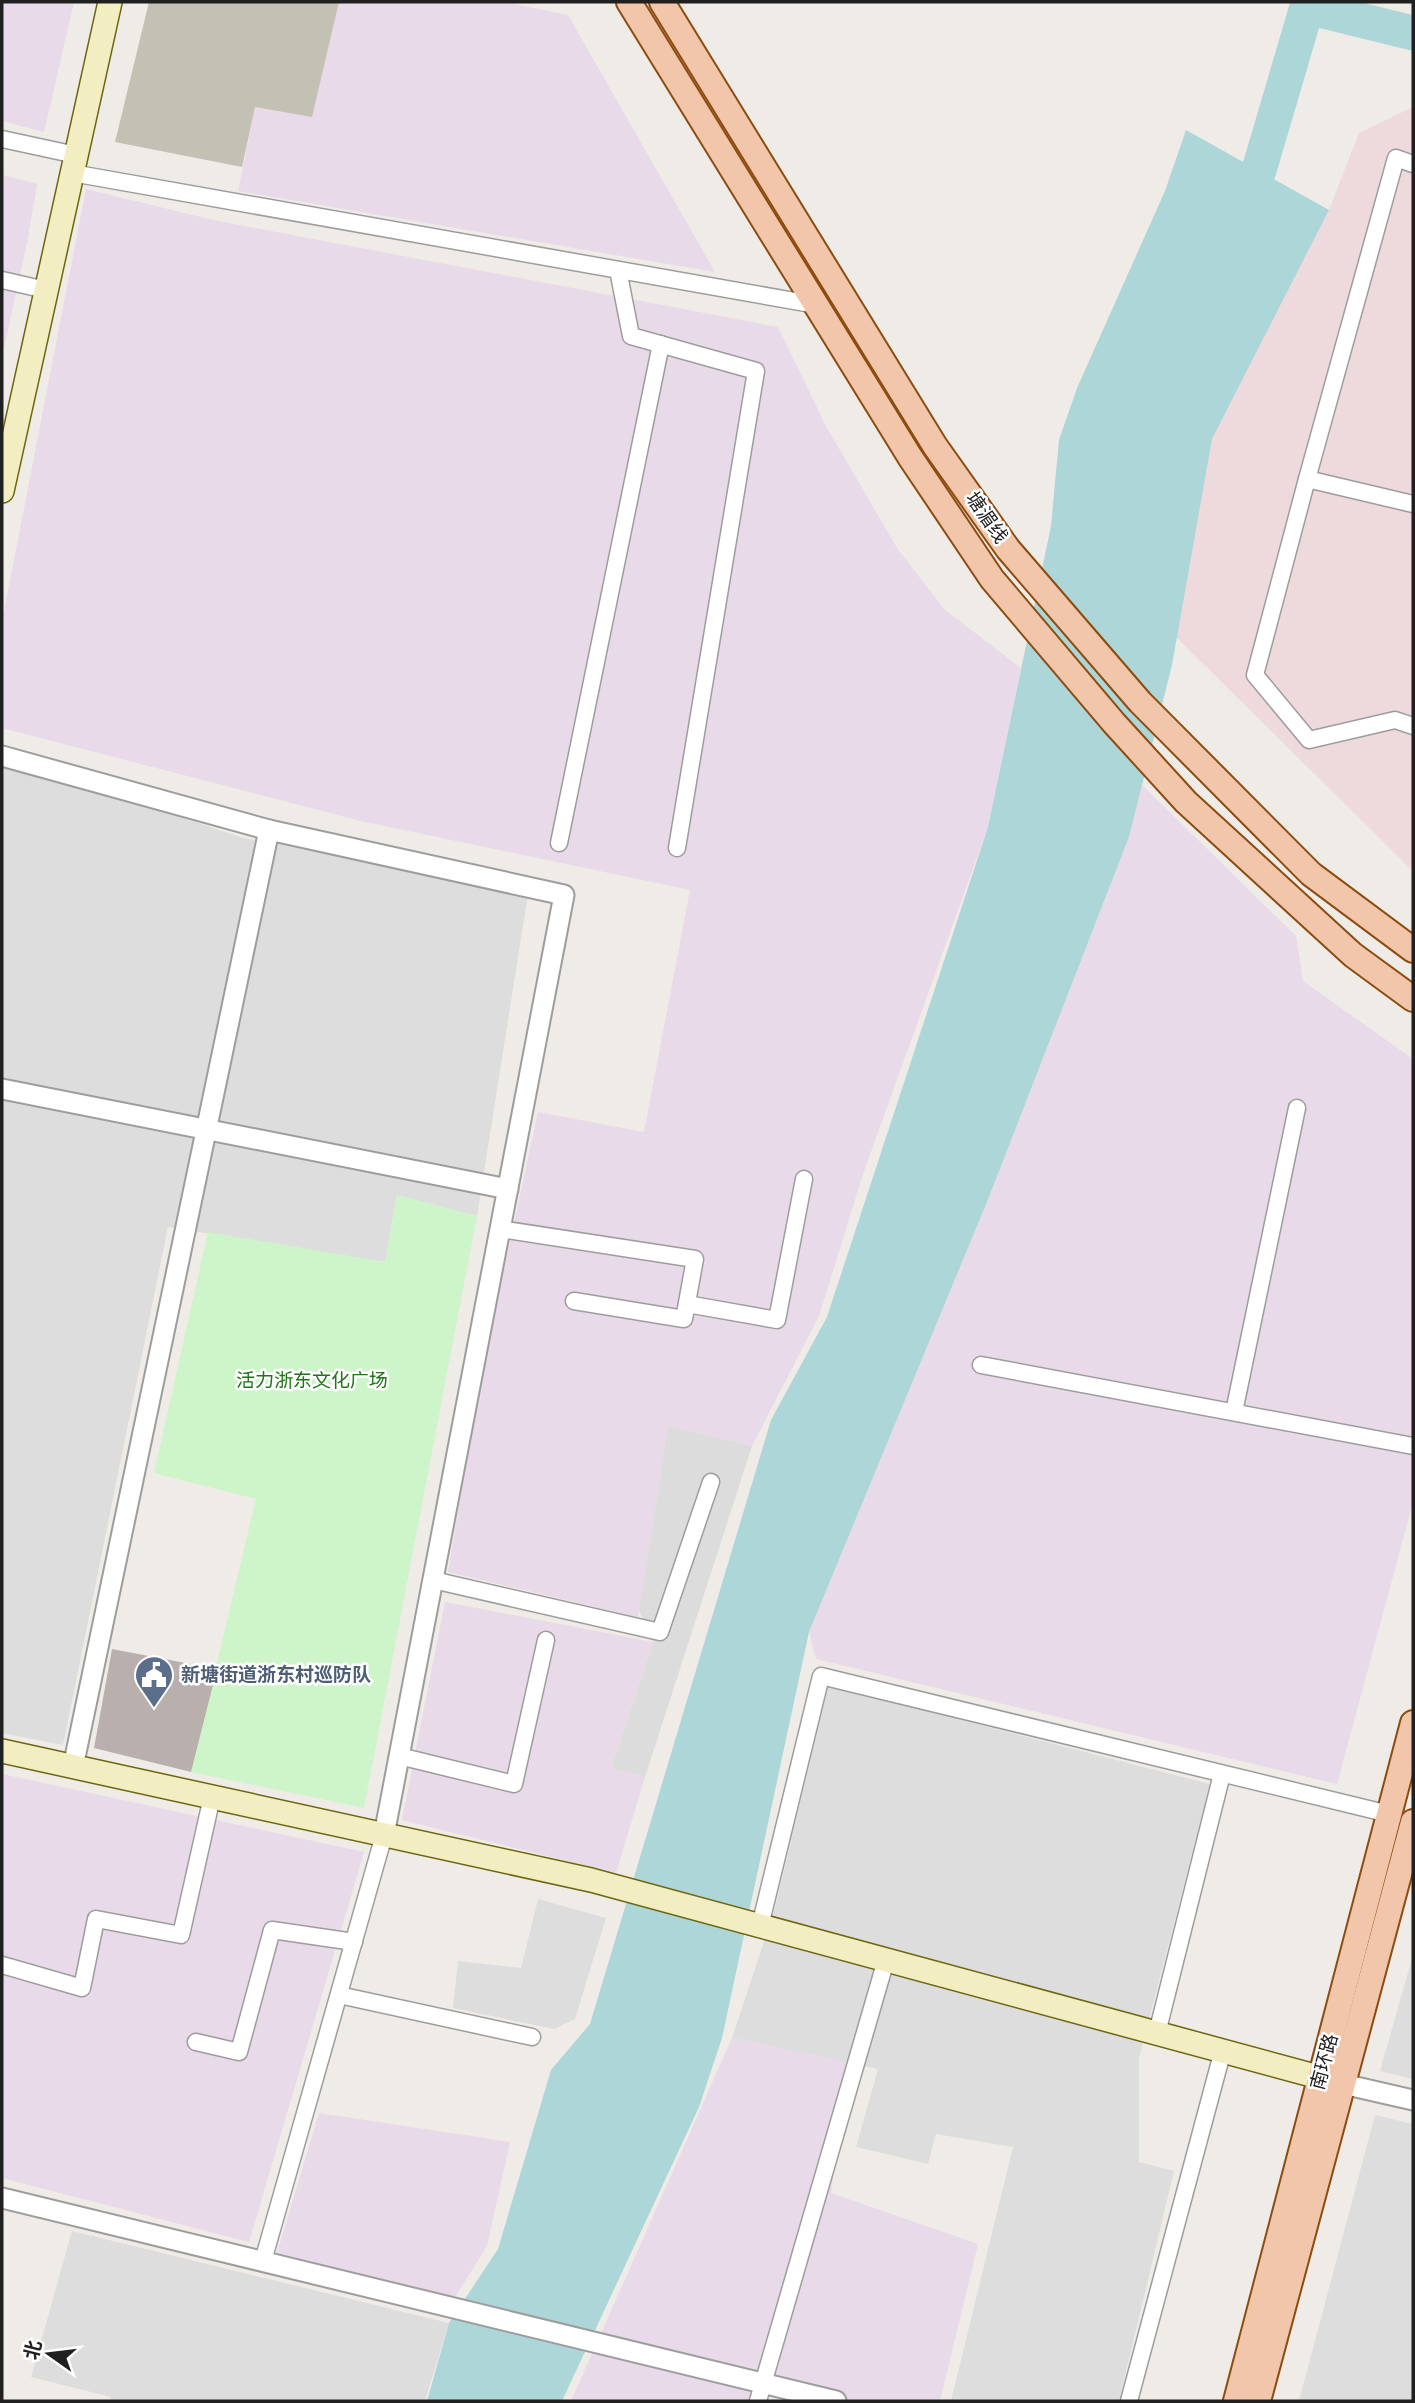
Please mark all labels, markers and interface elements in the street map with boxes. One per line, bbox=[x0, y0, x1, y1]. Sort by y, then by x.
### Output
street label: 塘湄线 bbox=[960, 488, 1012, 548]
park label: 活力浙东文化广场 bbox=[236, 1370, 388, 1393]
public building icon: 新塘街道浙东村巡防队 bbox=[133, 1654, 175, 1709]
place label: 新塘街道浙东村巡防队 bbox=[181, 1664, 371, 1687]
street label: 南环路 bbox=[1307, 2031, 1343, 2093]
north arrow bbox=[14, 2319, 84, 2389]
text: 北 bbox=[21, 2338, 47, 2362]

